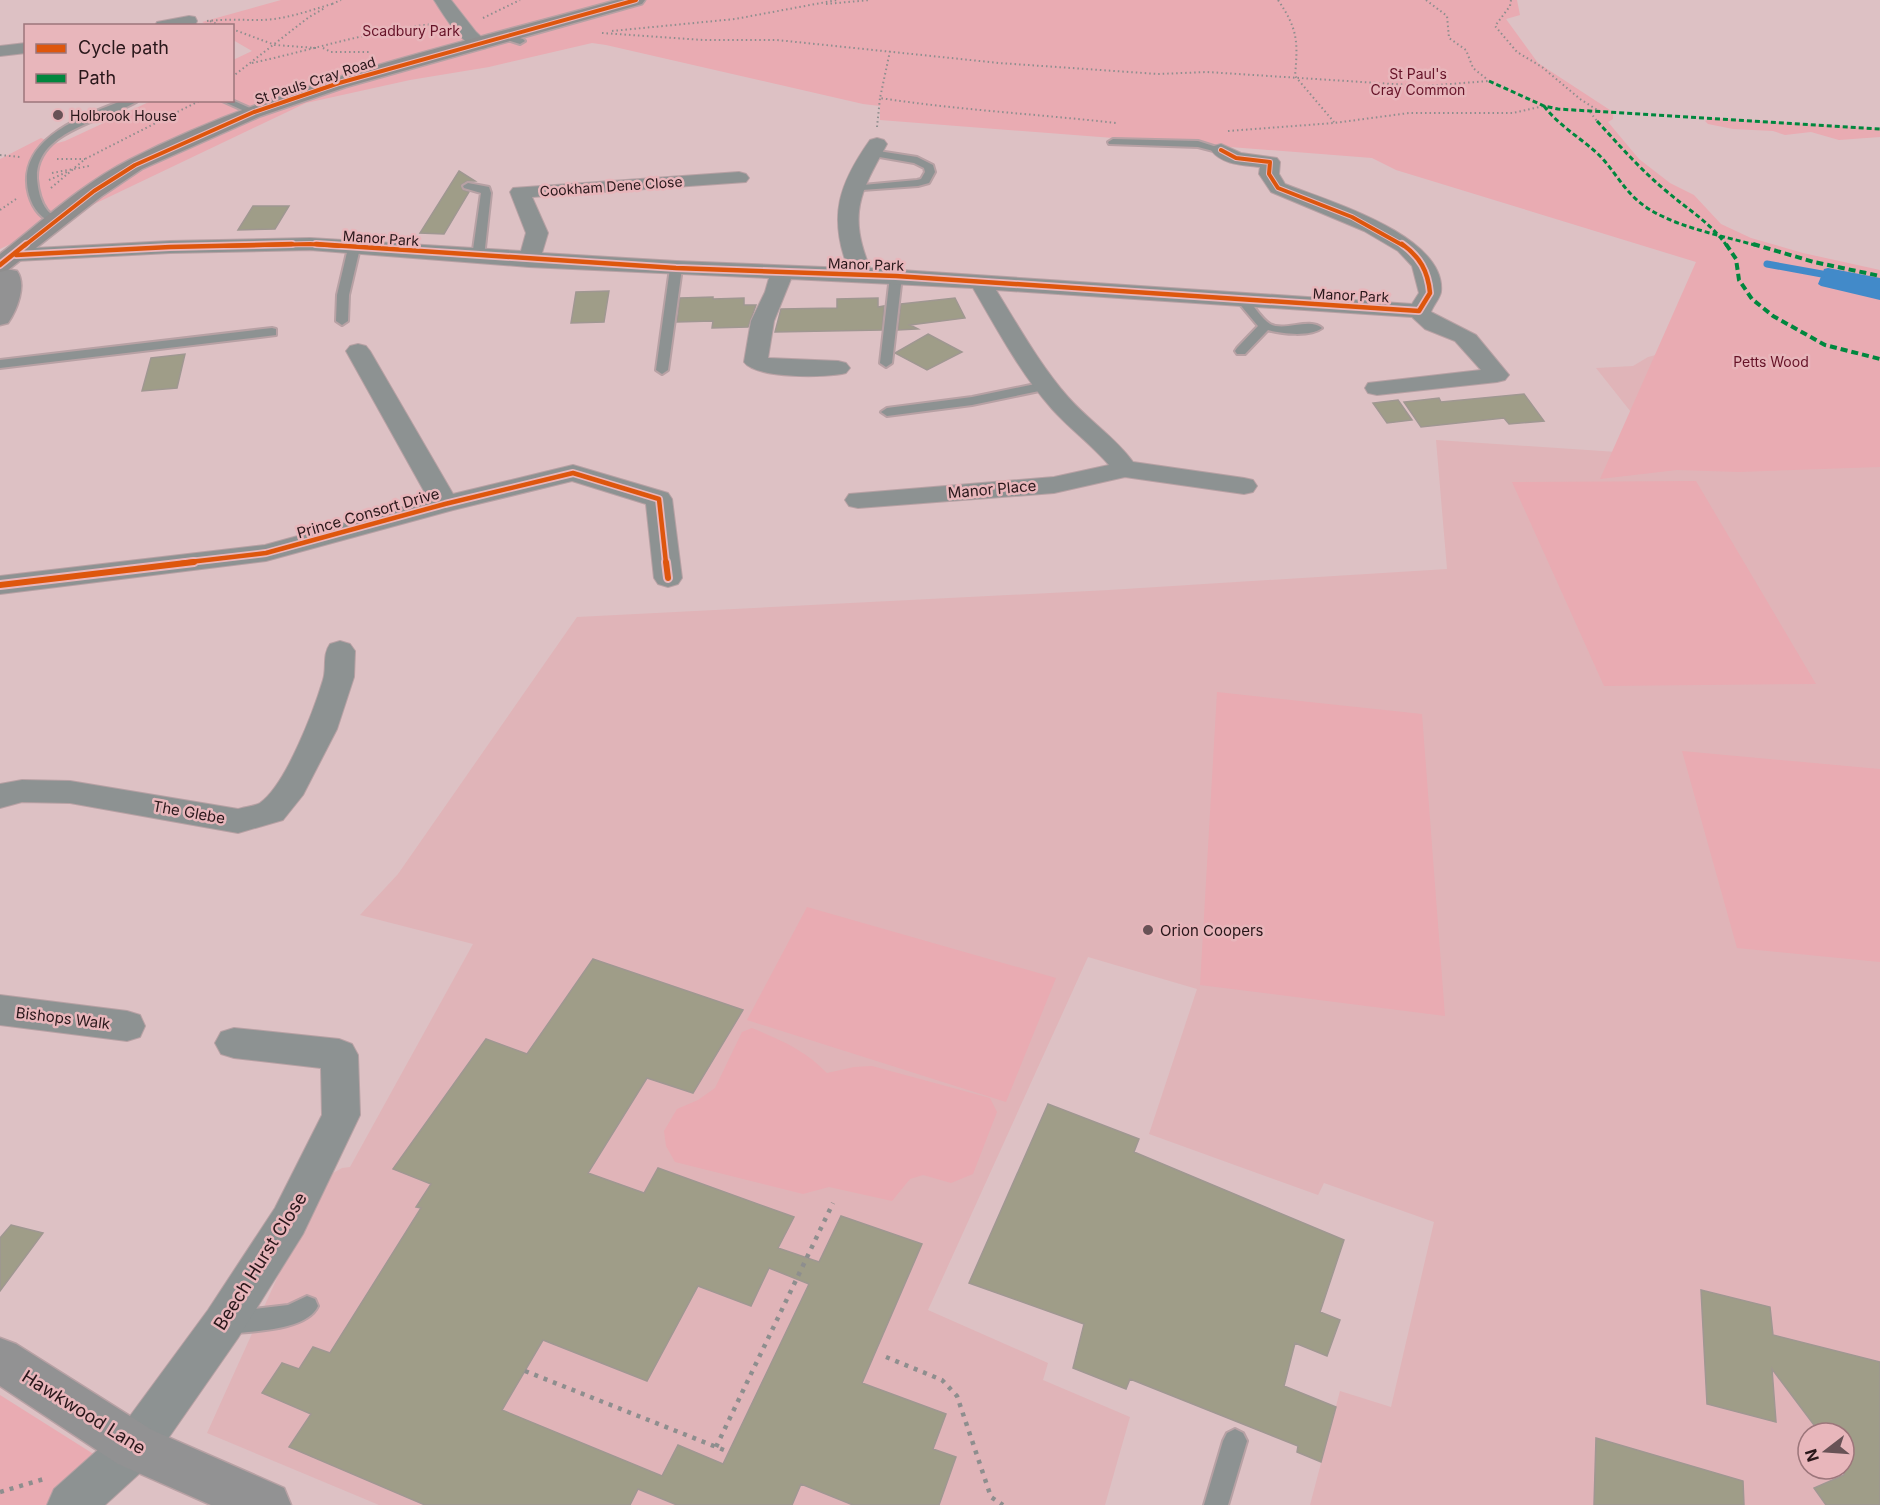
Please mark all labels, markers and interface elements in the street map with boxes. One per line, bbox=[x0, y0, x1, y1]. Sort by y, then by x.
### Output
park label: Scadbury Park bbox=[362, 22, 460, 39]
legend bbox=[24, 24, 234, 102]
text: Cycle path bbox=[78, 37, 169, 58]
street label: St Pauls Cray Road bbox=[252, 52, 378, 108]
park label: St Paul's Cray Common bbox=[1371, 65, 1465, 98]
text: Path bbox=[78, 67, 116, 88]
place label: Holbrook House bbox=[70, 107, 177, 124]
marker: Holbrook House bbox=[51, 108, 65, 122]
street label: Cookham Dene Close bbox=[539, 173, 683, 199]
street label: Manor Park bbox=[342, 227, 420, 249]
street label: Manor Park bbox=[828, 254, 905, 274]
street label: Manor Park bbox=[1312, 285, 1390, 306]
park label: Petts Wood bbox=[1733, 353, 1809, 370]
street label: Manor Place bbox=[947, 476, 1037, 502]
street label: Prince Consort Drive bbox=[295, 484, 441, 542]
street label: The Glebe bbox=[151, 796, 227, 828]
place label: Orion Coopers bbox=[1160, 921, 1264, 940]
marker: Orion Coopers bbox=[1141, 923, 1155, 937]
street label: Bishops Walk bbox=[15, 1003, 112, 1033]
street label: Beech Hurst Close bbox=[209, 1188, 311, 1334]
street label: Hawkwood Lane bbox=[18, 1366, 150, 1458]
north arrow bbox=[1796, 1421, 1856, 1481]
text: N bbox=[1800, 1447, 1823, 1464]

